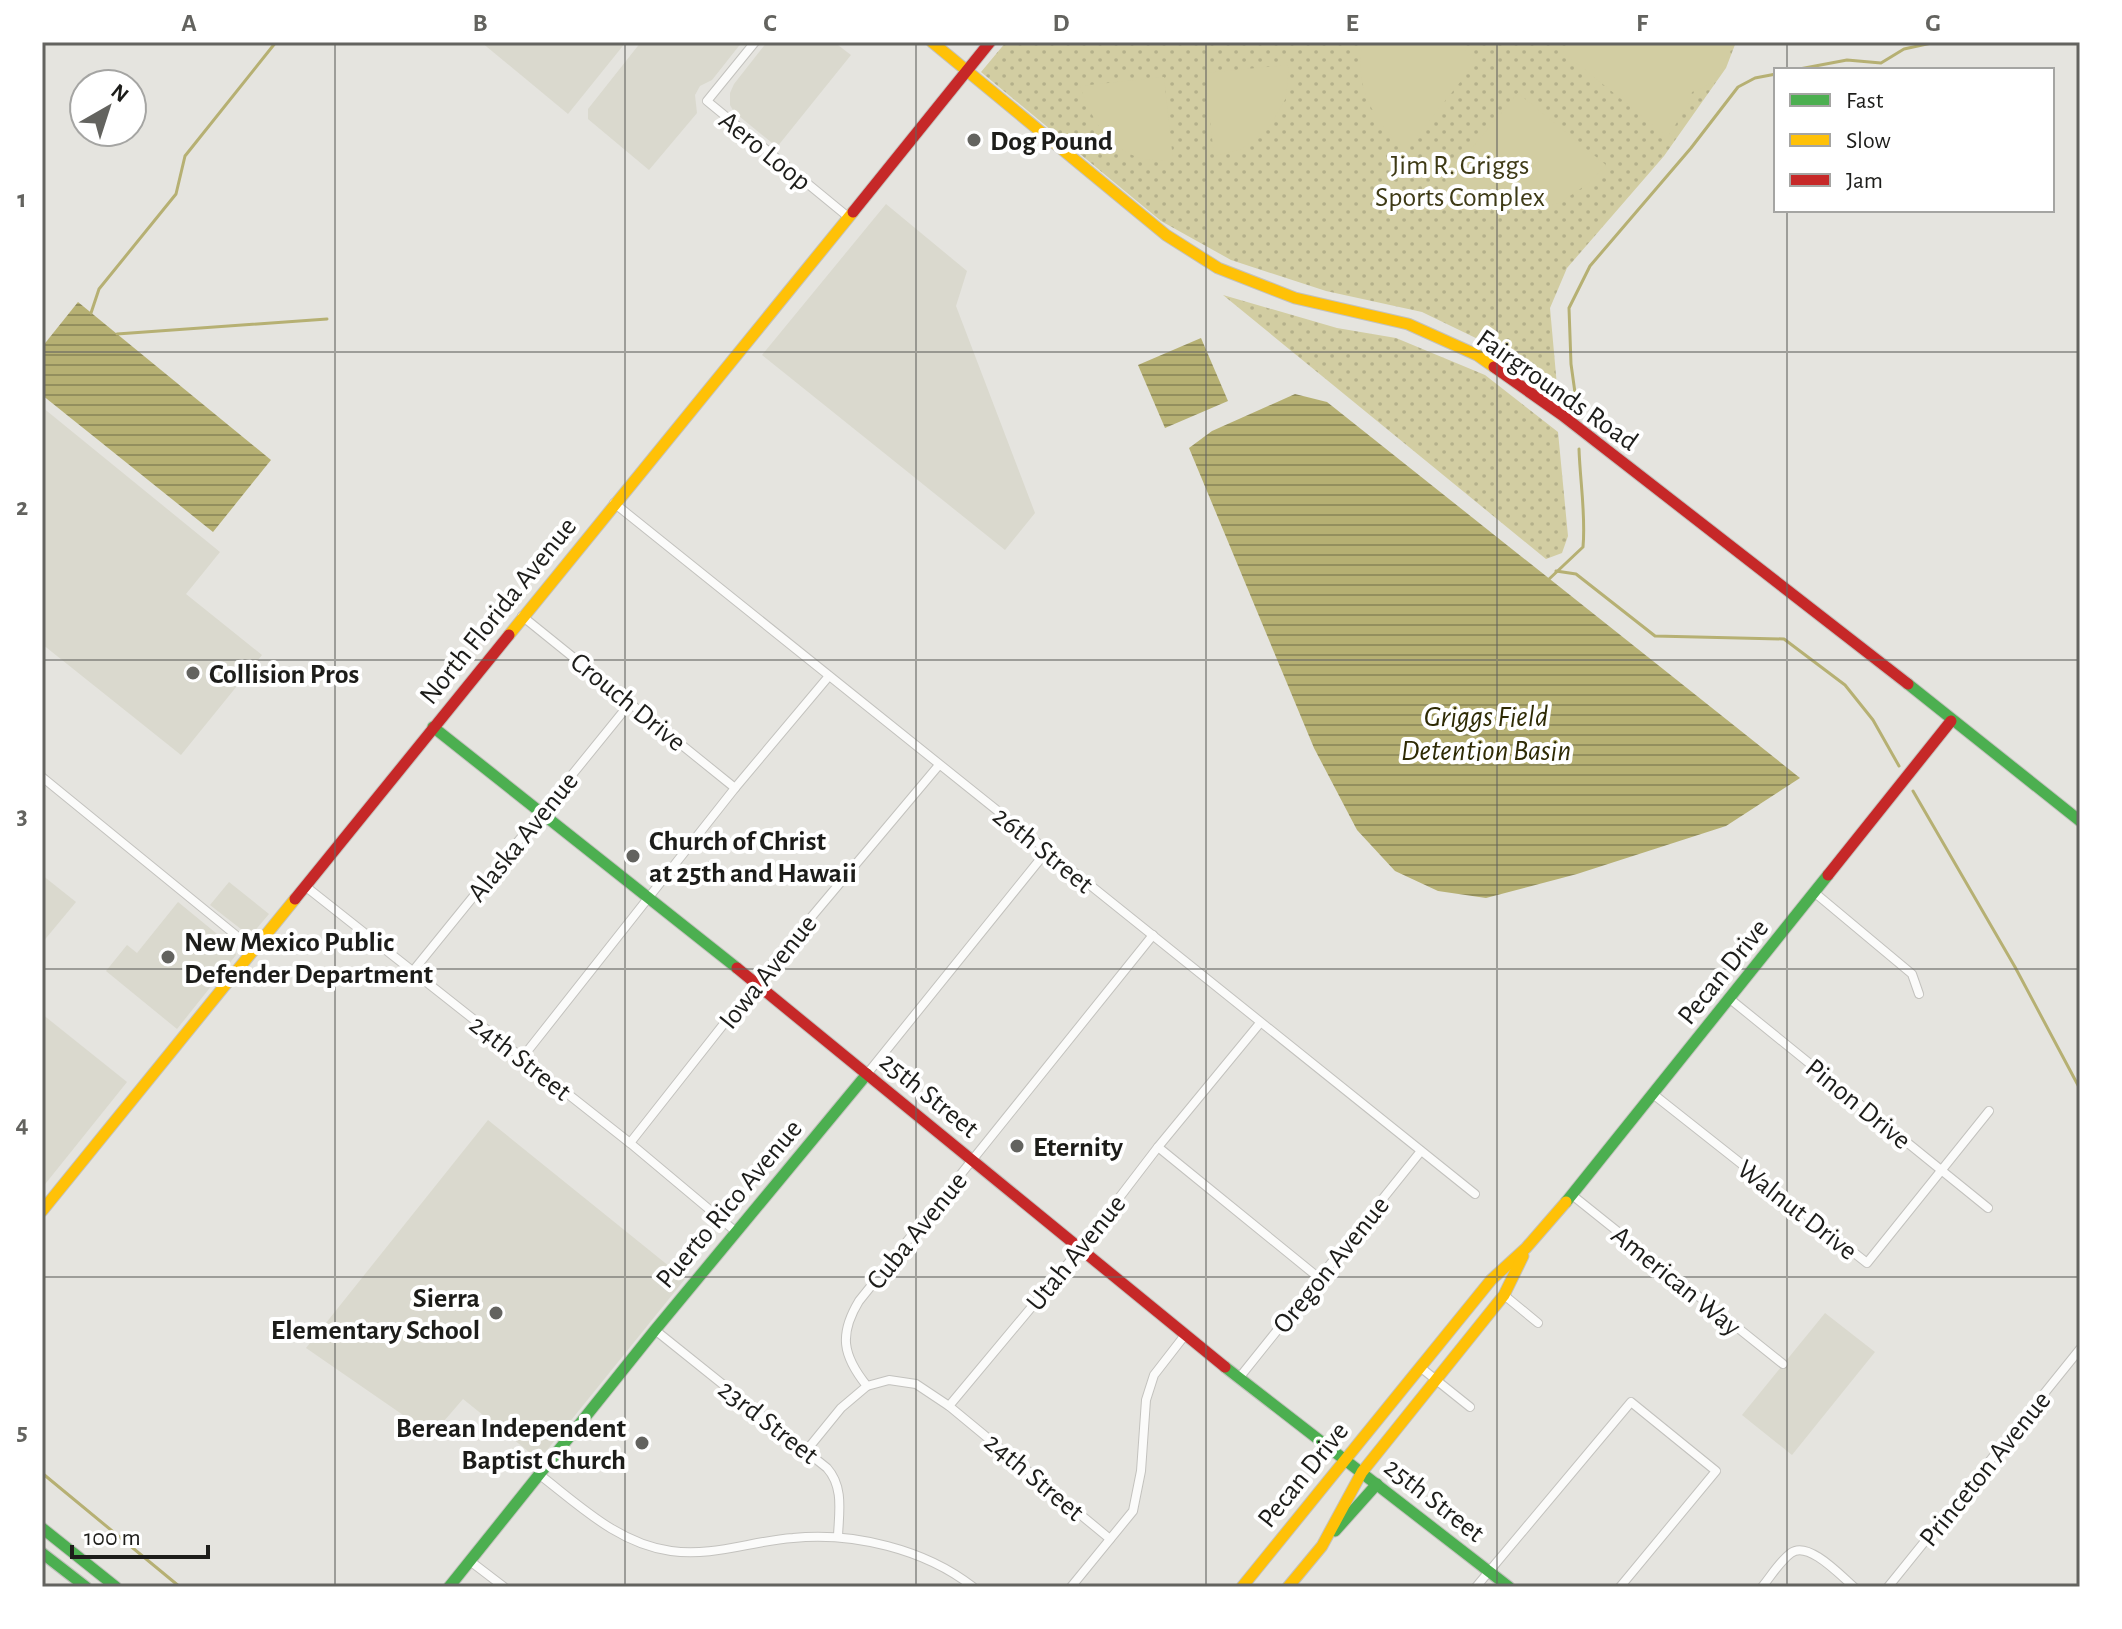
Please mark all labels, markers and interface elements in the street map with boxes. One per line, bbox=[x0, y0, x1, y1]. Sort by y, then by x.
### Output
text: A bbox=[181, 10, 197, 36]
text: B bbox=[472, 10, 488, 36]
text: C bbox=[763, 10, 777, 36]
text: D bbox=[1052, 10, 1070, 36]
text: E bbox=[1345, 10, 1359, 36]
text: F bbox=[1636, 10, 1649, 36]
text: G bbox=[1925, 10, 1941, 36]
north arrow bbox=[68, 68, 148, 148]
legend bbox=[1774, 68, 2054, 212]
text: N bbox=[107, 80, 133, 107]
text: Fast bbox=[1846, 89, 1884, 113]
street label: Aero Loop bbox=[714, 106, 816, 197]
place label: Dog Pound bbox=[990, 128, 1113, 156]
text: Slow bbox=[1846, 129, 1891, 153]
marker: Dog Pound bbox=[965, 131, 983, 149]
park label: Jim R. Griggs Sports Complex bbox=[1375, 152, 1545, 212]
text: Jam bbox=[1846, 169, 1883, 193]
text: 1 bbox=[17, 186, 27, 212]
street label: Fairgrounds Road bbox=[1471, 325, 1643, 457]
text: 2 bbox=[16, 494, 28, 520]
street label: North Florida Avenue bbox=[415, 513, 582, 710]
street label: Crouch Drive bbox=[565, 648, 691, 757]
place label: Collision Pros bbox=[209, 661, 359, 689]
marker: Collision Pros bbox=[184, 664, 202, 682]
water label: Griggs Field Detention Basin bbox=[1401, 702, 1571, 766]
street label: Alaska Avenue bbox=[463, 767, 584, 907]
street label: 26th Street bbox=[987, 802, 1098, 899]
text: 3 bbox=[16, 803, 28, 829]
place label: Church of Christ at 25th and Hawaii bbox=[649, 828, 857, 888]
marker: Church of Christ at 25th and Hawaii bbox=[624, 847, 642, 865]
street label: Iowa Avenue bbox=[714, 910, 823, 1035]
street label: Pecan Drive bbox=[1673, 914, 1774, 1030]
place label: New Mexico Public Defender Department bbox=[184, 929, 434, 989]
marker: New Mexico Public Defender Department bbox=[159, 948, 177, 966]
street label: 24th Street bbox=[464, 1011, 576, 1107]
street label: 25th Street bbox=[874, 1047, 984, 1144]
street label: Pinon Drive bbox=[1800, 1054, 1916, 1155]
text: 4 bbox=[15, 1111, 29, 1137]
street label: Puerto Rico Avenue bbox=[651, 1115, 808, 1294]
place label: Eternity bbox=[1033, 1134, 1124, 1162]
marker: Eternity bbox=[1008, 1137, 1026, 1155]
street label: Walnut Drive bbox=[1731, 1155, 1862, 1266]
street label: Cuba Avenue bbox=[862, 1167, 973, 1295]
street label: Utah Avenue bbox=[1022, 1190, 1132, 1317]
street label: Oregon Avenue bbox=[1268, 1191, 1395, 1339]
street label: American Way bbox=[1606, 1221, 1746, 1342]
place label: Sierra Elementary School bbox=[271, 1285, 480, 1345]
marker: Sierra Elementary School bbox=[487, 1304, 505, 1322]
street label: 23rd Street bbox=[713, 1375, 823, 1470]
street label: Princeton Avenue bbox=[1915, 1386, 2056, 1552]
place label: Berean Independent Baptist Church bbox=[396, 1415, 627, 1475]
street label: Pecan Drive bbox=[1253, 1417, 1354, 1533]
text: 5 bbox=[16, 1419, 28, 1445]
street label: 24th Street bbox=[979, 1428, 1089, 1527]
marker: Berean Independent Baptist Church bbox=[633, 1434, 651, 1452]
street label: 25th Street bbox=[1378, 1453, 1489, 1548]
scale bar bbox=[72, 1509, 208, 1559]
text: 100 m bbox=[84, 1526, 141, 1550]

